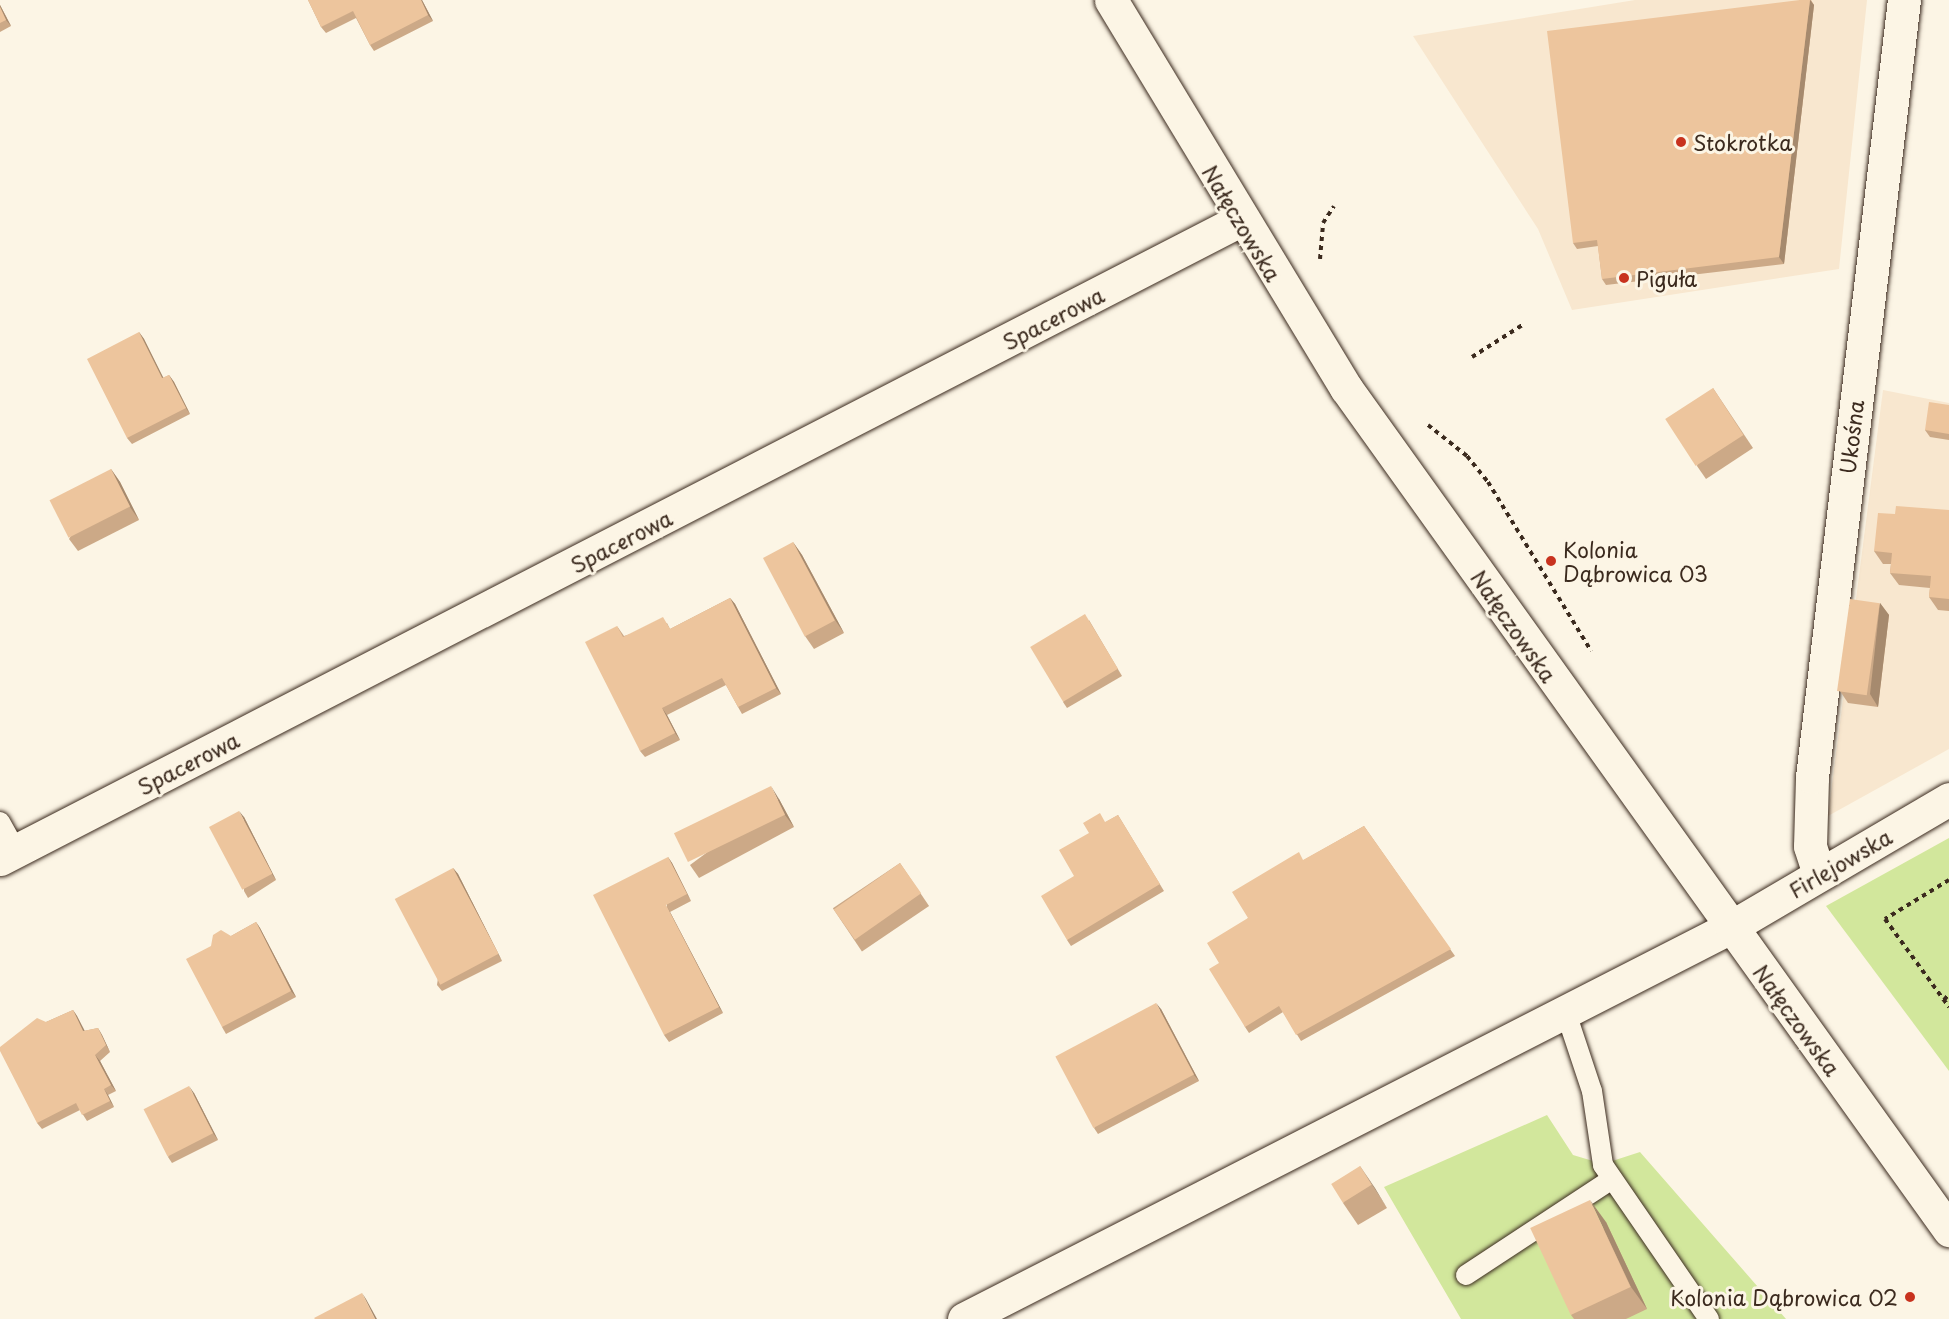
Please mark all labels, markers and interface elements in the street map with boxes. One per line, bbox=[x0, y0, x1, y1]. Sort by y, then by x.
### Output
place label: Stokrotka bbox=[1693, 129, 1792, 155]
marker: Stokrotka bbox=[1674, 135, 1688, 149]
street label: Nałęczowska bbox=[1197, 160, 1287, 286]
place label: Piguła bbox=[1636, 265, 1697, 291]
marker: Piguła bbox=[1617, 271, 1631, 285]
street label: Spacerowa bbox=[998, 282, 1108, 354]
street label: Ukośna bbox=[1834, 398, 1868, 476]
street label: Spacerowa bbox=[566, 505, 676, 577]
place label: Kolonia Dąbrowica 03 bbox=[1563, 536, 1708, 586]
marker: Kolonia Dąbrowica 03 bbox=[1544, 554, 1558, 568]
street label: Nałęczowska bbox=[1466, 565, 1562, 687]
street label: Spacerowa bbox=[133, 727, 243, 799]
street label: Firlejowska bbox=[1784, 823, 1896, 903]
street label: Nałęczowska bbox=[1748, 960, 1846, 1080]
place label: Kolonia Dąbrowica 02 bbox=[1671, 1284, 1898, 1310]
marker: Kolonia Dąbrowica 02 bbox=[1903, 1290, 1917, 1304]

